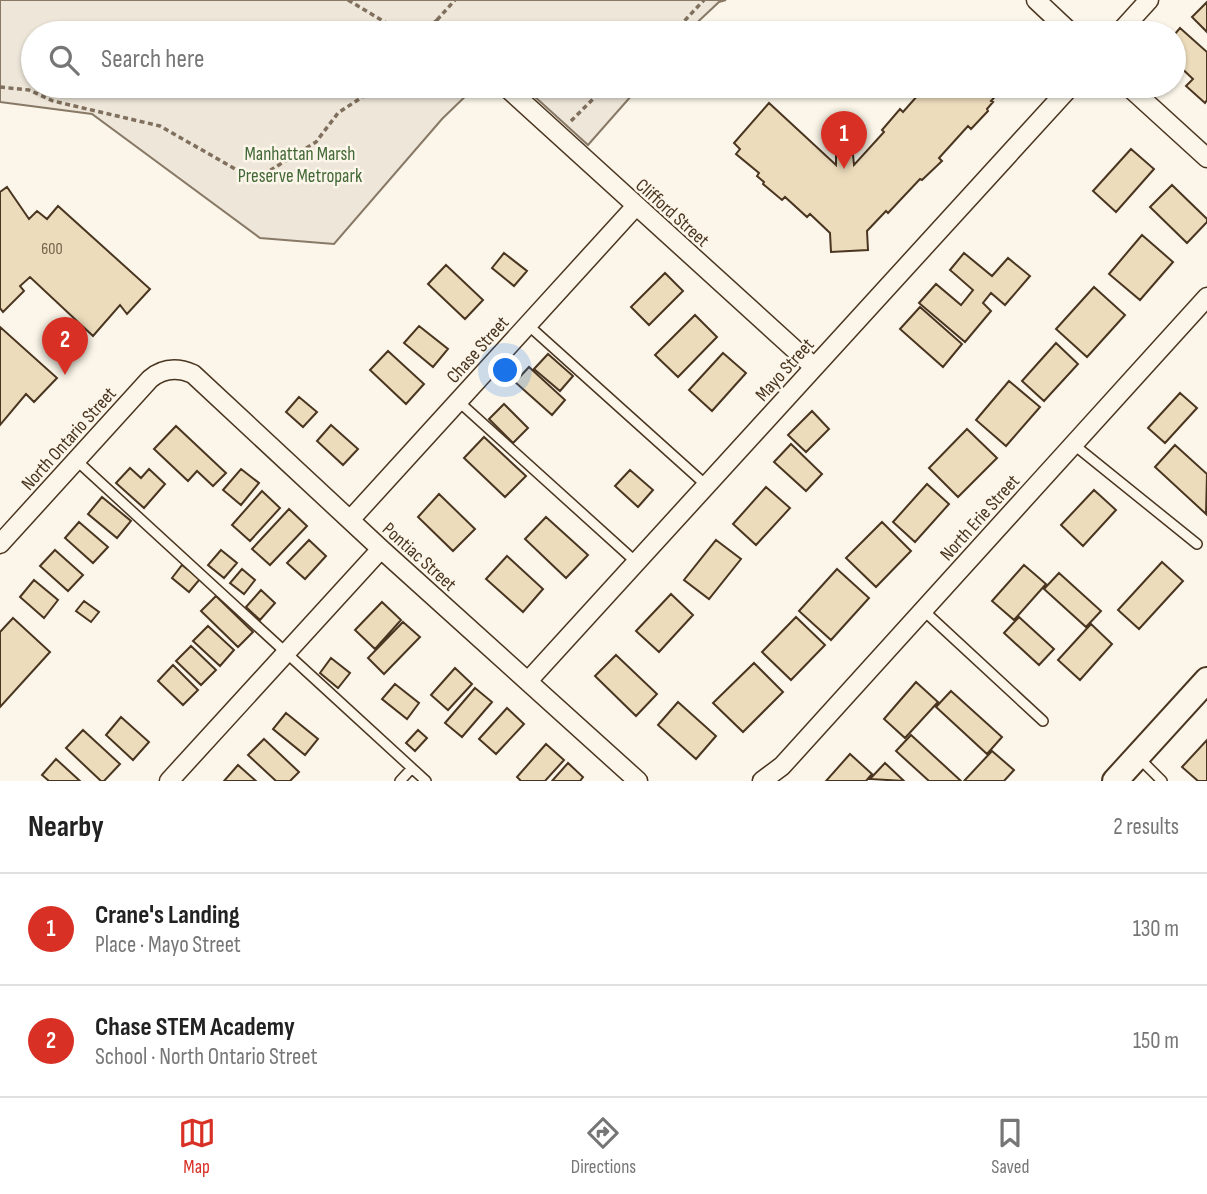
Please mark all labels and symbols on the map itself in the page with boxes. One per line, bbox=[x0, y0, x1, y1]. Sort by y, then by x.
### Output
pin: 1 bbox=[821, 111, 867, 169]
park label: Manhattan Marsh Preserve Metropark bbox=[238, 143, 363, 188]
street label: Clifford Street bbox=[630, 174, 714, 252]
house number: 600 bbox=[41, 240, 63, 259]
street label: Chase Street bbox=[442, 312, 514, 388]
pin: 2 bbox=[42, 317, 88, 375]
street label: Mayo Street bbox=[751, 334, 819, 406]
your location bbox=[488, 353, 522, 387]
street label: North Ontario Street bbox=[17, 383, 122, 495]
street label: North Erie Street bbox=[936, 470, 1025, 566]
street label: Pontiac Street bbox=[377, 518, 461, 596]

